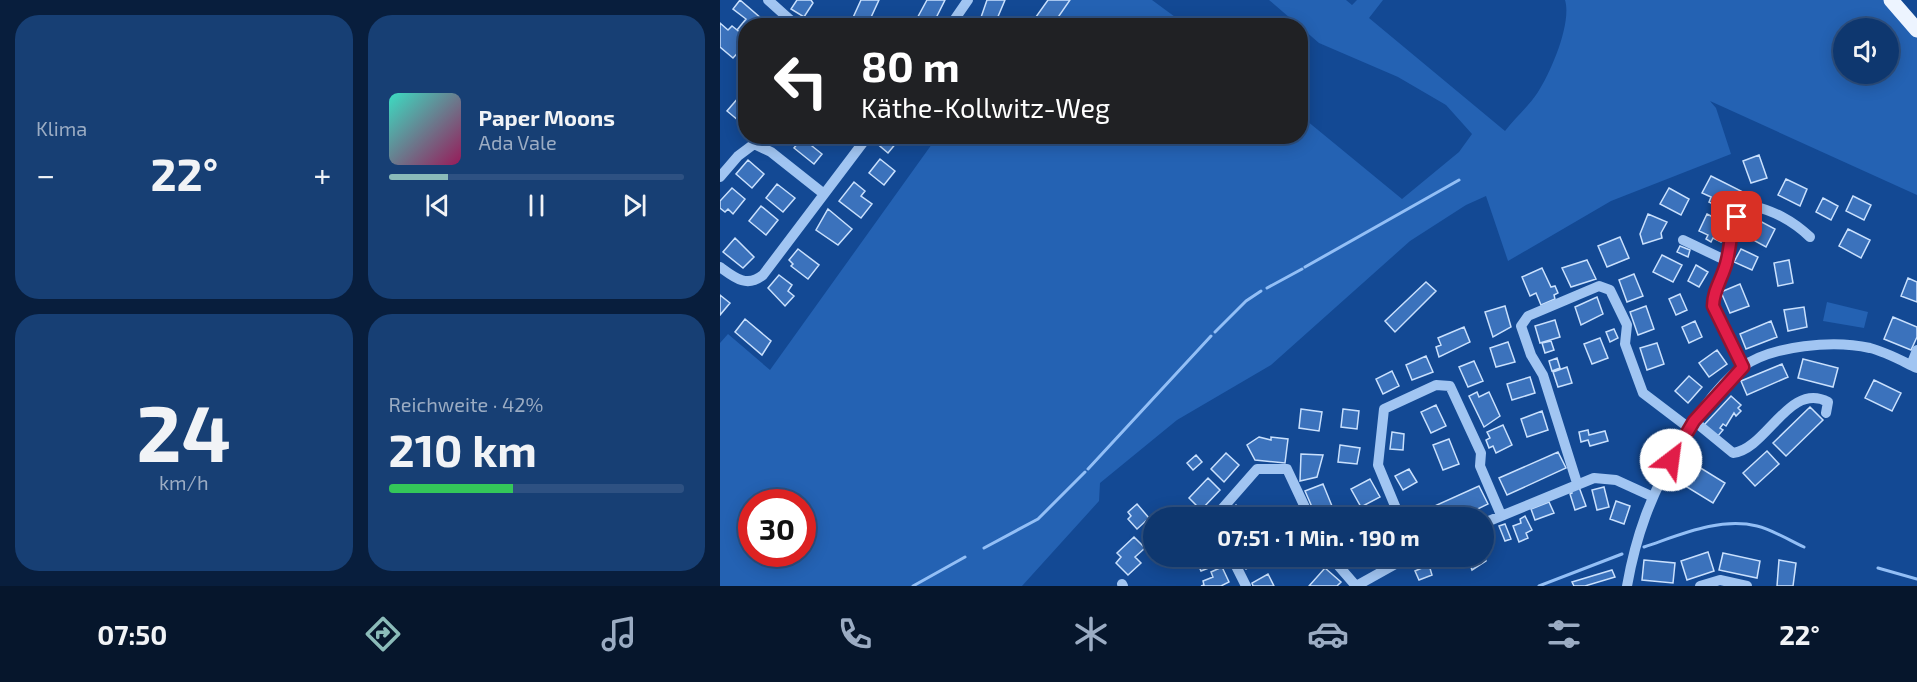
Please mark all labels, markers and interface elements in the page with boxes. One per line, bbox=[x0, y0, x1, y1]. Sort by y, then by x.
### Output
map controls bbox=[1833, 18, 1899, 84]
button: sound bbox=[1833, 18, 1899, 84]
text: 80 m bbox=[861, 40, 960, 90]
icon: left bbox=[762, 42, 840, 120]
text: Käthe-Kollwitz-Weg bbox=[861, 91, 1110, 123]
text: Paper Moons bbox=[479, 104, 615, 130]
text: Klima bbox=[36, 116, 87, 140]
text: Ada Vale bbox=[479, 130, 557, 154]
text: 22° bbox=[150, 146, 218, 200]
text: − bbox=[36, 154, 55, 194]
text: + bbox=[313, 154, 332, 194]
icon: previous bbox=[421, 189, 454, 222]
icon: pause bbox=[520, 189, 553, 222]
icon: next bbox=[618, 189, 651, 222]
pin bbox=[1711, 191, 1762, 242]
icon: arrive bbox=[1720, 200, 1753, 233]
text: 24 bbox=[136, 384, 231, 478]
text: Reichweite · 42% bbox=[389, 392, 543, 416]
text: 210 km bbox=[389, 422, 537, 476]
position arrow bbox=[1639, 428, 1703, 492]
text: km/h bbox=[159, 470, 209, 494]
speed limit sign: 30 bbox=[738, 489, 816, 567]
text: 07:51 · 1 Min. · 190 m bbox=[1217, 524, 1420, 550]
icon: directions bbox=[362, 613, 404, 655]
icon: music bbox=[598, 613, 640, 655]
icon: phone bbox=[834, 613, 876, 655]
icon: climate bbox=[1070, 613, 1112, 655]
icon: car bbox=[1307, 613, 1349, 655]
icon: filters bbox=[1543, 613, 1585, 655]
text: 07:50 bbox=[97, 618, 167, 650]
text: 22° bbox=[1779, 618, 1820, 650]

